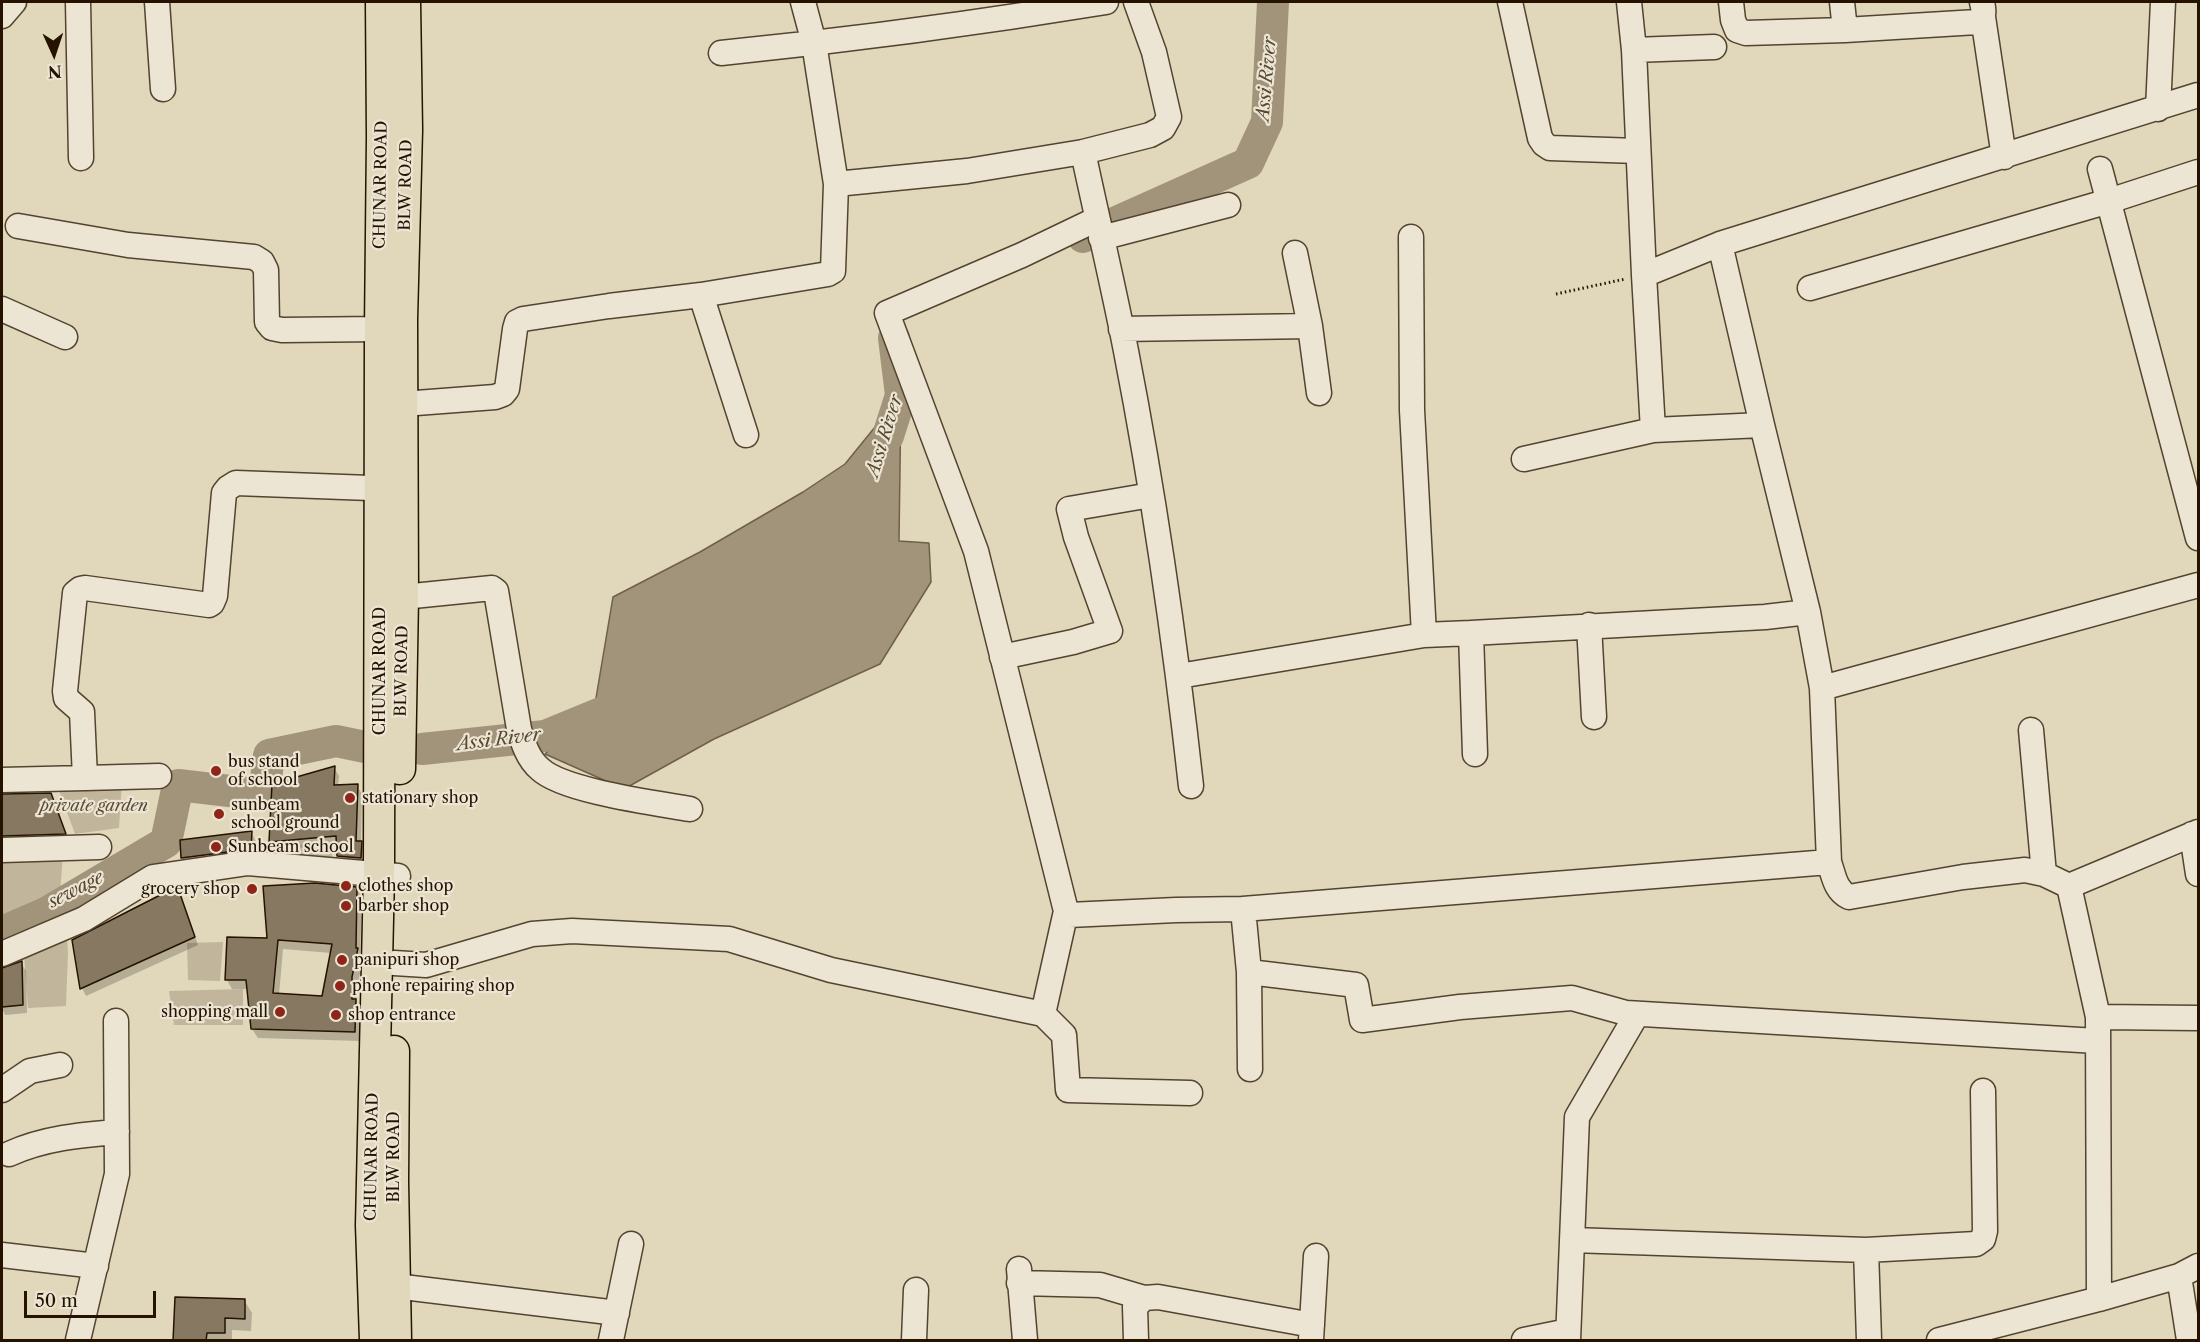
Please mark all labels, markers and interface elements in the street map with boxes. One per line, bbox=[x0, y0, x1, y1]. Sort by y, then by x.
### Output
north arrow bbox=[24, 24, 84, 84]
water label: Assi River bbox=[1253, 36, 1281, 122]
text: N bbox=[47, 62, 62, 82]
street label: CHUNAR ROAD bbox=[370, 121, 392, 249]
street label: BLW ROAD bbox=[396, 139, 416, 231]
water label: Assi River bbox=[862, 392, 908, 480]
street label: CHUNAR ROAD bbox=[370, 607, 390, 735]
street label: BLW ROAD bbox=[392, 625, 412, 717]
water label: Assi River bbox=[456, 724, 542, 756]
place label: bus stand of school bbox=[228, 752, 299, 790]
marker: bus stand of school bbox=[209, 764, 223, 778]
place label: stationary shop bbox=[362, 788, 478, 808]
marker: stationary shop bbox=[343, 791, 357, 805]
place label: sunbeam school ground bbox=[231, 795, 339, 833]
park label: private garden bbox=[40, 796, 148, 816]
marker: sunbeam school ground bbox=[212, 807, 226, 821]
place label: Sunbeam school bbox=[228, 837, 353, 857]
marker: Sunbeam school bbox=[209, 840, 223, 854]
water label: sewage bbox=[45, 867, 107, 913]
place label: clothes shop bbox=[358, 876, 453, 896]
place label: grocery shop bbox=[141, 879, 240, 899]
marker: clothes shop bbox=[339, 879, 353, 893]
marker: grocery shop bbox=[245, 882, 259, 896]
place label: barber shop bbox=[358, 896, 449, 916]
marker: barber shop bbox=[339, 899, 353, 913]
place label: panipuri shop bbox=[354, 950, 459, 970]
marker: panipuri shop bbox=[335, 953, 349, 967]
place label: phone repairing shop bbox=[352, 976, 515, 996]
marker: phone repairing shop bbox=[333, 979, 347, 993]
place label: shopping mall bbox=[161, 1002, 268, 1022]
marker: shopping mall bbox=[273, 1005, 287, 1019]
place label: shop entrance bbox=[348, 1005, 456, 1025]
marker: shop entrance bbox=[329, 1008, 343, 1022]
street label: CHUNAR ROAD bbox=[361, 1093, 383, 1221]
street label: BLW ROAD bbox=[384, 1111, 404, 1203]
scale bar bbox=[27, 1279, 159, 1317]
text: 50 m bbox=[35, 1290, 78, 1312]

